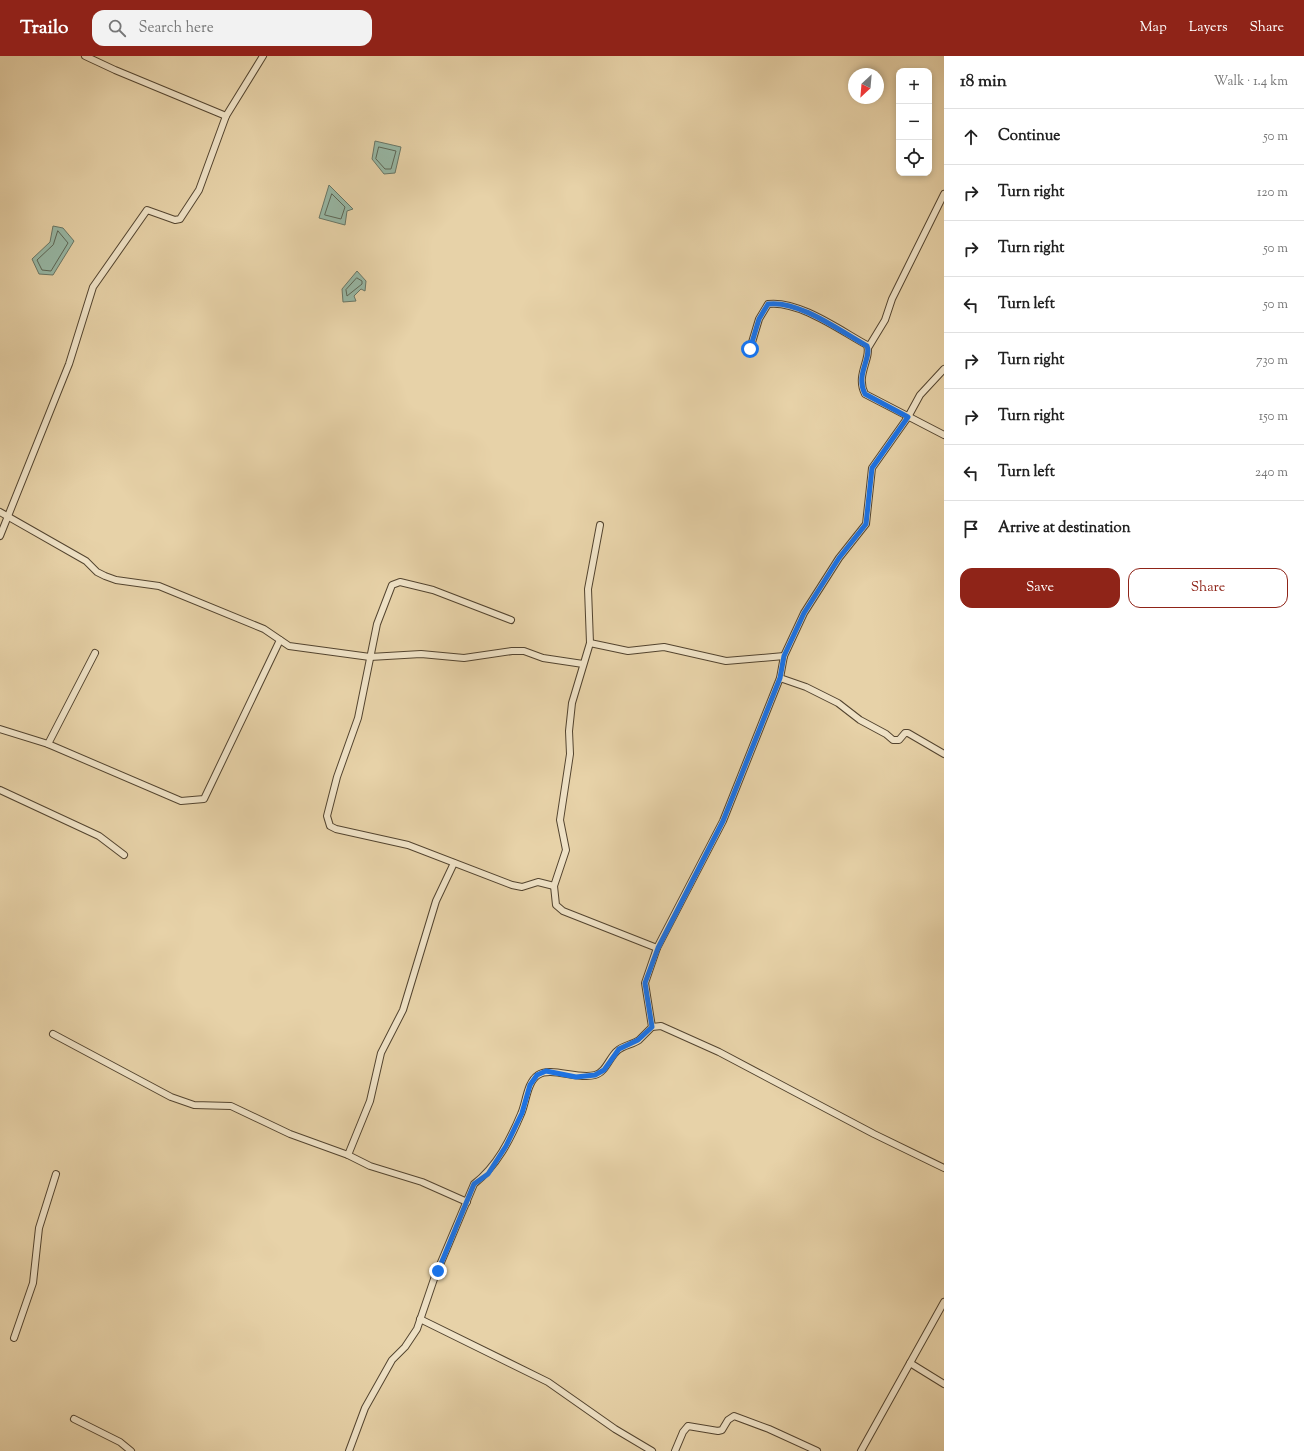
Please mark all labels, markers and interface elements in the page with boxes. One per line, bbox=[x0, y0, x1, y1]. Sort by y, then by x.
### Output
search box bbox=[92, 10, 372, 46]
text: Trailo bbox=[20, 15, 68, 42]
icon: search bbox=[106, 17, 128, 39]
text: Search here bbox=[138, 18, 214, 39]
text: Map bbox=[1140, 18, 1167, 38]
text: Layers bbox=[1189, 18, 1227, 38]
text: Share bbox=[1249, 18, 1284, 38]
north arrow bbox=[848, 68, 884, 104]
map controls bbox=[896, 68, 932, 176]
button: + bbox=[896, 68, 932, 104]
text: 18 min bbox=[960, 70, 1007, 94]
text: Walk · 1.4 km bbox=[1214, 73, 1288, 91]
button: − bbox=[896, 104, 932, 140]
icon: ahead bbox=[960, 126, 982, 148]
text: Continue bbox=[998, 126, 1060, 147]
text: 50 m bbox=[1263, 128, 1288, 146]
button: locate bbox=[896, 140, 932, 176]
icon: right bbox=[960, 182, 982, 204]
text: Turn right bbox=[998, 182, 1064, 203]
text: 120 m bbox=[1257, 184, 1288, 202]
icon: right bbox=[960, 238, 982, 260]
text: Turn right bbox=[998, 238, 1064, 259]
text: 50 m bbox=[1263, 240, 1288, 258]
icon: left bbox=[960, 294, 982, 316]
text: Turn left bbox=[998, 294, 1055, 315]
text: 50 m bbox=[1263, 296, 1288, 314]
route start bbox=[741, 340, 759, 358]
icon: right bbox=[960, 350, 982, 372]
text: Turn right bbox=[998, 350, 1064, 371]
text: 730 m bbox=[1256, 352, 1288, 370]
icon: right bbox=[960, 406, 982, 428]
text: Turn right bbox=[998, 406, 1064, 427]
text: 150 m bbox=[1259, 408, 1288, 426]
icon: left bbox=[960, 462, 982, 484]
text: Turn left bbox=[998, 462, 1055, 483]
text: 240 m bbox=[1255, 464, 1288, 482]
icon: arrive bbox=[960, 518, 982, 540]
text: Arrive at destination bbox=[998, 518, 1131, 539]
button: Save bbox=[960, 568, 1120, 608]
button: Share bbox=[1128, 568, 1288, 608]
route end bbox=[429, 1262, 447, 1280]

